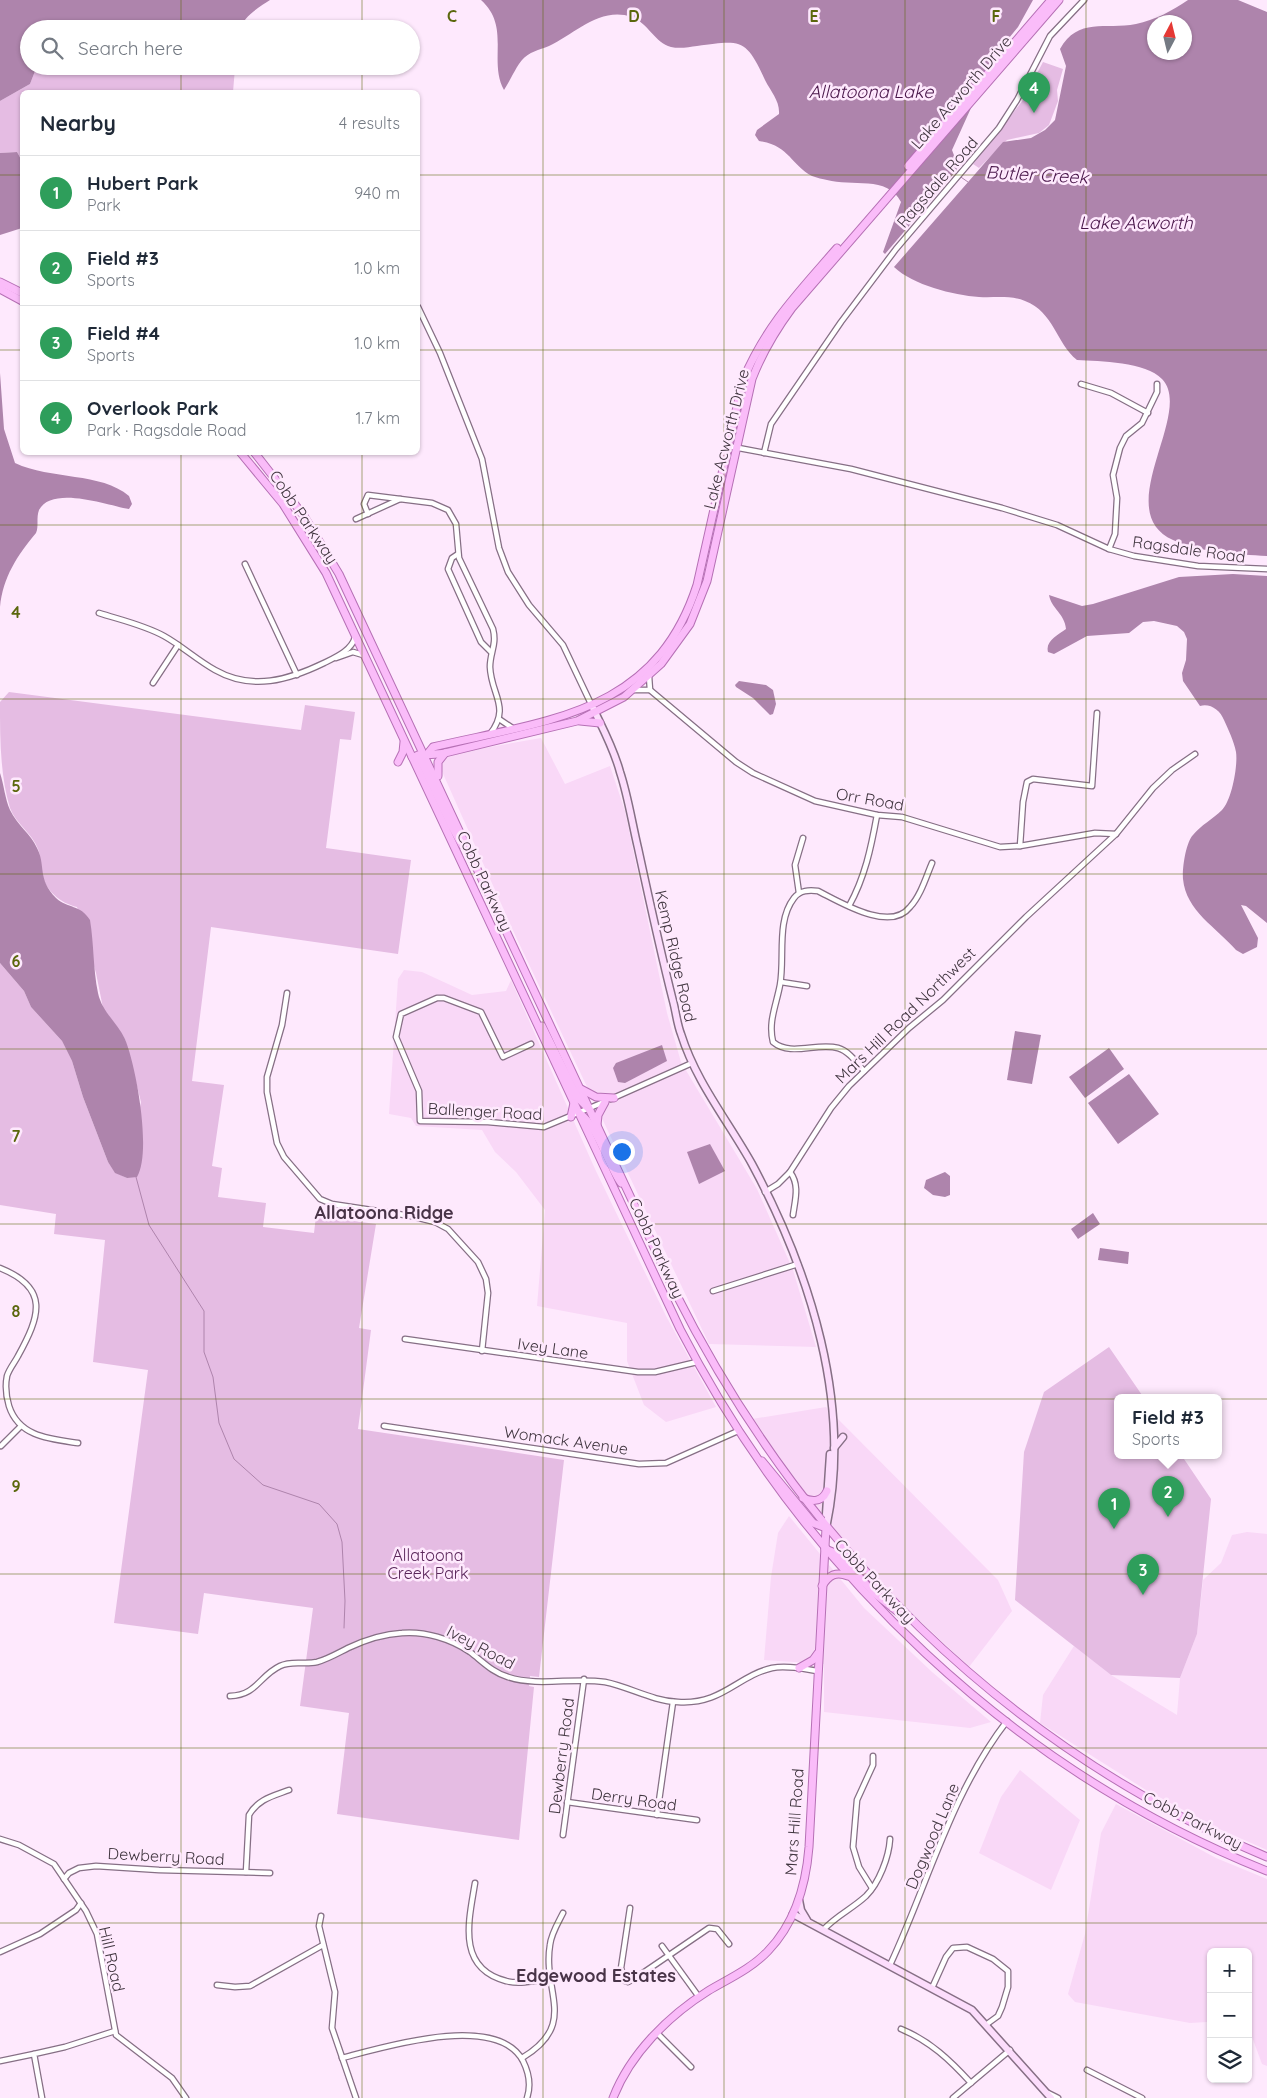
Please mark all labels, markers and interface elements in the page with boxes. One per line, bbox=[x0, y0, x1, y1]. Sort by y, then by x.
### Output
text: C bbox=[447, 6, 457, 26]
text: D bbox=[628, 6, 640, 26]
text: E bbox=[809, 6, 819, 26]
text: F bbox=[992, 6, 1001, 26]
north arrow bbox=[1147, 15, 1192, 60]
search box bbox=[20, 20, 420, 75]
street label: Lake Acworth Drive bbox=[906, 31, 1016, 153]
icon: search bbox=[38, 34, 66, 62]
text: Search here bbox=[78, 36, 183, 60]
pin: 4 bbox=[1018, 72, 1050, 113]
water label: Allatoona Lake bbox=[809, 80, 934, 103]
text: Nearby bbox=[40, 110, 116, 136]
text: 4 results bbox=[339, 113, 400, 133]
street label: Ragsdale Road bbox=[892, 132, 982, 232]
water label: Butler Creek bbox=[985, 160, 1090, 189]
text: Hubert Park bbox=[87, 171, 199, 195]
text: 1 bbox=[53, 183, 59, 203]
text: 940 m bbox=[354, 183, 400, 203]
text: Park bbox=[87, 195, 121, 215]
water label: Lake Acworth bbox=[1079, 211, 1193, 234]
text: Field #3 bbox=[87, 246, 159, 270]
text: 2 bbox=[51, 258, 61, 278]
text: 1.0 km bbox=[354, 258, 400, 278]
text: Sports bbox=[87, 270, 135, 290]
text: Field #4 bbox=[87, 321, 160, 345]
text: 3 bbox=[52, 333, 60, 353]
text: 1.0 km bbox=[354, 333, 400, 353]
text: Sports bbox=[87, 345, 135, 365]
street label: Lake Acworth Drive bbox=[699, 367, 753, 511]
text: Overlook Park bbox=[87, 396, 219, 420]
text: 4 bbox=[51, 408, 61, 428]
text: 1.7 km bbox=[355, 408, 400, 428]
text: Park · Ragsdale Road bbox=[87, 420, 247, 440]
street label: Cobb Parkway bbox=[265, 466, 343, 568]
street label: Ragsdale Road bbox=[1131, 531, 1247, 567]
text: 4 bbox=[11, 602, 21, 622]
text: 5 bbox=[11, 776, 21, 796]
street label: Orr Road bbox=[834, 783, 906, 815]
street label: Cobb Parkway bbox=[453, 828, 517, 934]
street label: Kemp Ridge Road bbox=[651, 888, 701, 1024]
street label: Mars Hill Road Northwest bbox=[831, 943, 979, 1087]
text: 6 bbox=[12, 951, 21, 971]
street label: Ballenger Road bbox=[427, 1098, 543, 1124]
text: 7 bbox=[12, 1126, 21, 1146]
your location bbox=[609, 1139, 635, 1165]
street label: Cobb Parkway bbox=[625, 1195, 689, 1301]
district label: Allatoona Ridge bbox=[315, 1201, 454, 1224]
text: 8 bbox=[12, 1301, 21, 1321]
street label: Ivey Lane bbox=[516, 1333, 590, 1363]
popup bbox=[1114, 1394, 1222, 1459]
text: Field #3 bbox=[1132, 1405, 1204, 1429]
street label: Womack Avenue bbox=[503, 1421, 629, 1459]
text: Sports bbox=[1132, 1429, 1180, 1449]
text: 9 bbox=[11, 1476, 21, 1496]
pin: 2 bbox=[1152, 1476, 1184, 1517]
pin: 1 bbox=[1098, 1488, 1130, 1529]
street label: Cobb Parkway bbox=[831, 1534, 919, 1628]
park label: Allatoona Creek Park bbox=[387, 1545, 469, 1583]
pin: 3 bbox=[1127, 1554, 1159, 1595]
street label: Ivey Road bbox=[443, 1621, 519, 1673]
street label: Dewberry Road bbox=[544, 1697, 578, 1815]
street label: Mars Hill Road bbox=[780, 1768, 808, 1876]
street label: Dogwood Lane bbox=[901, 1780, 963, 1892]
street label: Derry Road bbox=[590, 1783, 678, 1815]
street label: Cobb Parkway bbox=[1140, 1786, 1246, 1854]
street label: Dewberry Road bbox=[107, 1843, 225, 1869]
street label: Hill Road bbox=[95, 1924, 129, 1994]
map controls bbox=[1207, 1948, 1252, 2083]
button: + bbox=[1207, 1948, 1252, 1993]
district label: Edgewood Estates bbox=[516, 1964, 676, 1987]
button: − bbox=[1207, 1993, 1252, 2038]
button: layers bbox=[1207, 2038, 1252, 2083]

